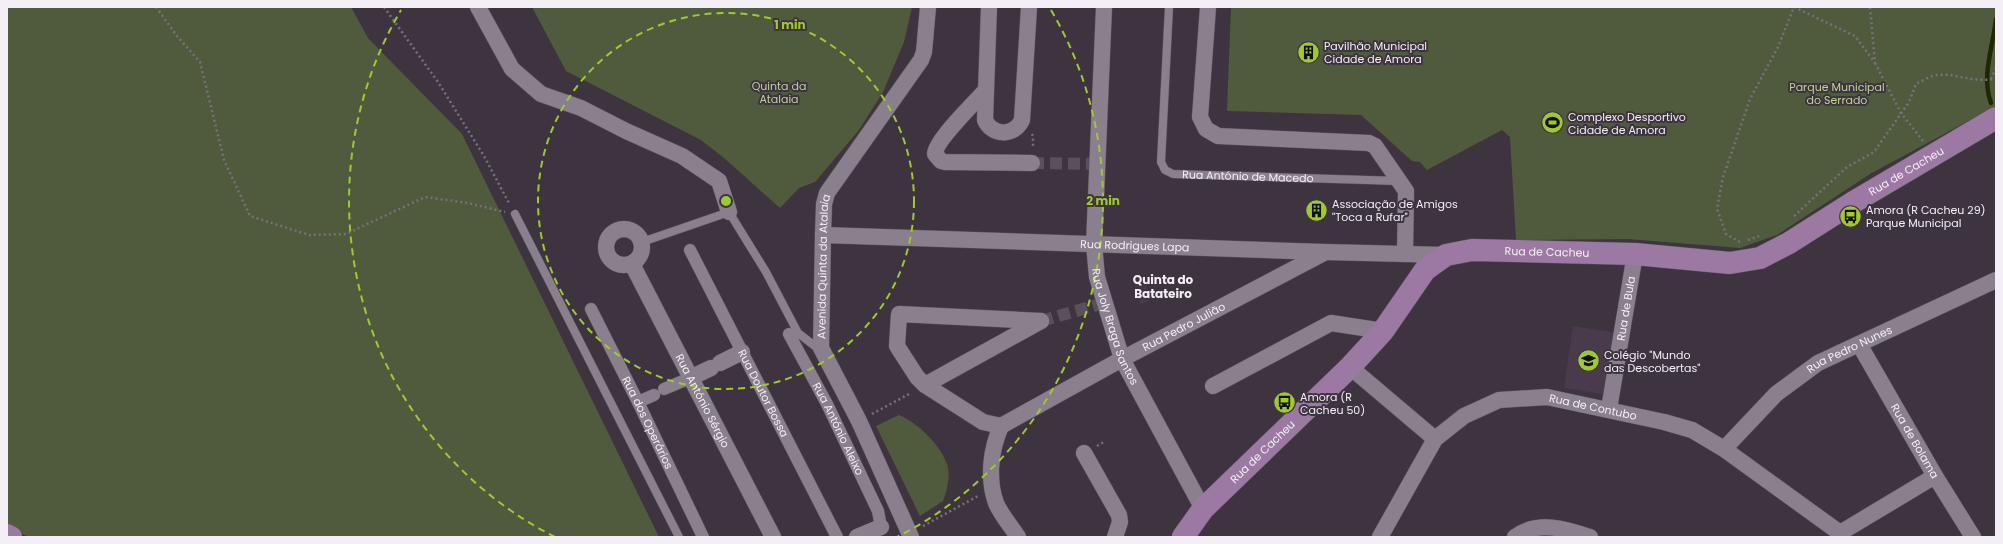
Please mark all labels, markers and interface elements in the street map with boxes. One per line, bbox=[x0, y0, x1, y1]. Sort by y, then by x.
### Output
text: 1 min bbox=[774, 16, 806, 33]
place label: Pavilhão Municipal Cidade de Amora bbox=[1324, 38, 1427, 67]
building icon: Pavilhão Municipal Cidade de Amora bbox=[1295, 39, 1321, 65]
park label: Quinta da Atalaia bbox=[752, 78, 806, 107]
park label: Parque Municipal do Serrado bbox=[1789, 79, 1885, 108]
place label: Complexo Desportivo Cidade de Amora bbox=[1568, 109, 1686, 138]
sports icon: Complexo Desportivo Cidade de Amora bbox=[1540, 110, 1566, 136]
street label: Rua de Cacheu bbox=[1866, 143, 1947, 200]
street label: Rua António de Macedo bbox=[1182, 166, 1314, 186]
street label: Avenida Quinta da Atalaia bbox=[813, 192, 834, 339]
text: 2 min bbox=[1086, 192, 1120, 209]
centre of rings bbox=[719, 194, 733, 208]
place label: Associação de Amigos "Toca a Rufar" bbox=[1332, 196, 1458, 225]
building icon: Associação de Amigos "Toca a Rufar" bbox=[1303, 197, 1329, 223]
place label: Amora (R Cacheu 29) Parque Municipal bbox=[1866, 202, 1986, 231]
bus stop icon: Amora (R Cacheu 29) Parque Municipal bbox=[1837, 203, 1863, 229]
street label: Rua Rodrigues Lapa bbox=[1080, 236, 1190, 255]
street label: Rua de Cacheu bbox=[1504, 243, 1590, 261]
street label: Rua Joly Braga Santos bbox=[1088, 268, 1143, 388]
district label: Quinta do Batateiro bbox=[1133, 271, 1194, 302]
street label: Rua de Bula bbox=[1613, 275, 1639, 342]
street label: Rua Pedro Julião bbox=[1139, 298, 1228, 355]
street label: Rua Pedro Nunes bbox=[1803, 322, 1895, 377]
street label: Rua Doutor Bossa bbox=[734, 347, 793, 440]
place label: Colégio "Mundo das Descobertas" bbox=[1604, 347, 1700, 376]
school or university icon: Colégio "Mundo das Descobertas" bbox=[1576, 348, 1602, 374]
street label: Rua António Sérgio bbox=[672, 351, 734, 451]
street label: Rua dos Operários bbox=[618, 373, 677, 472]
street label: Rua António Aleixo bbox=[809, 380, 868, 478]
place label: Amora (R Cacheu 50) bbox=[1300, 389, 1365, 418]
bus stop icon: Amora (R Cacheu 50) bbox=[1272, 390, 1298, 416]
street label: Rua de Contubo bbox=[1548, 390, 1638, 424]
street label: Rua de Bolama bbox=[1887, 401, 1943, 481]
street label: Rua de Cacheu bbox=[1226, 416, 1298, 487]

